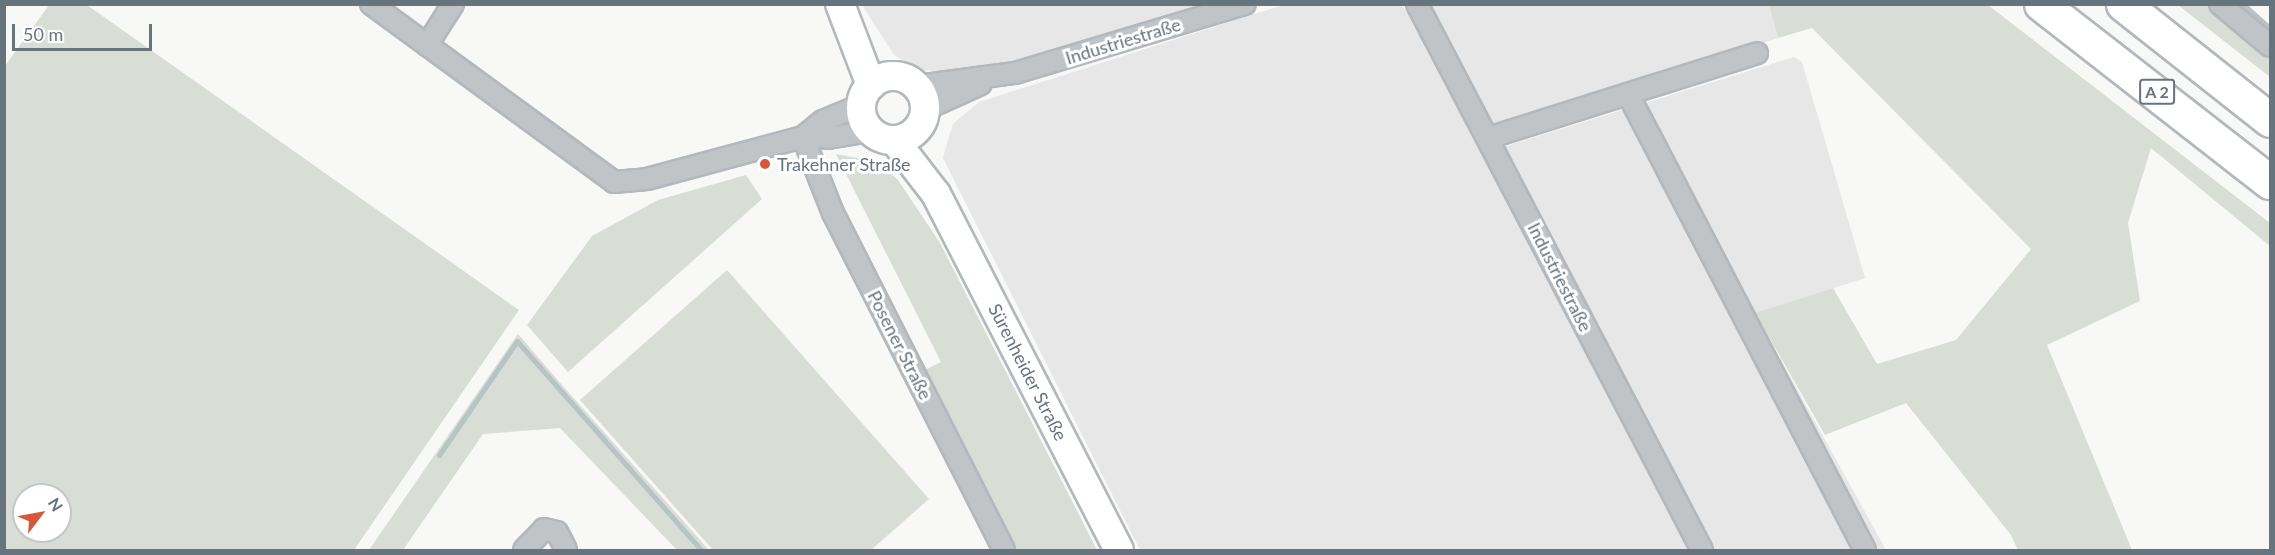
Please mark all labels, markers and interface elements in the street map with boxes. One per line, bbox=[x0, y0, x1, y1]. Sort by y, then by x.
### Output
scale bar bbox=[15, 12, 154, 50]
street label: Industriestraße bbox=[1063, 13, 1183, 69]
text: 50 m bbox=[23, 23, 63, 45]
road number: A 2 bbox=[2138, 79, 2176, 105]
place label: Trakehner Straße bbox=[777, 153, 911, 175]
marker: Trakehner Straße bbox=[758, 157, 772, 171]
street label: Industriestraße bbox=[1523, 219, 1597, 335]
street label: Posener Straße bbox=[863, 287, 937, 403]
street label: Sürenheider Straße bbox=[984, 300, 1072, 444]
north arrow bbox=[12, 483, 72, 543]
text: N bbox=[45, 494, 67, 515]

